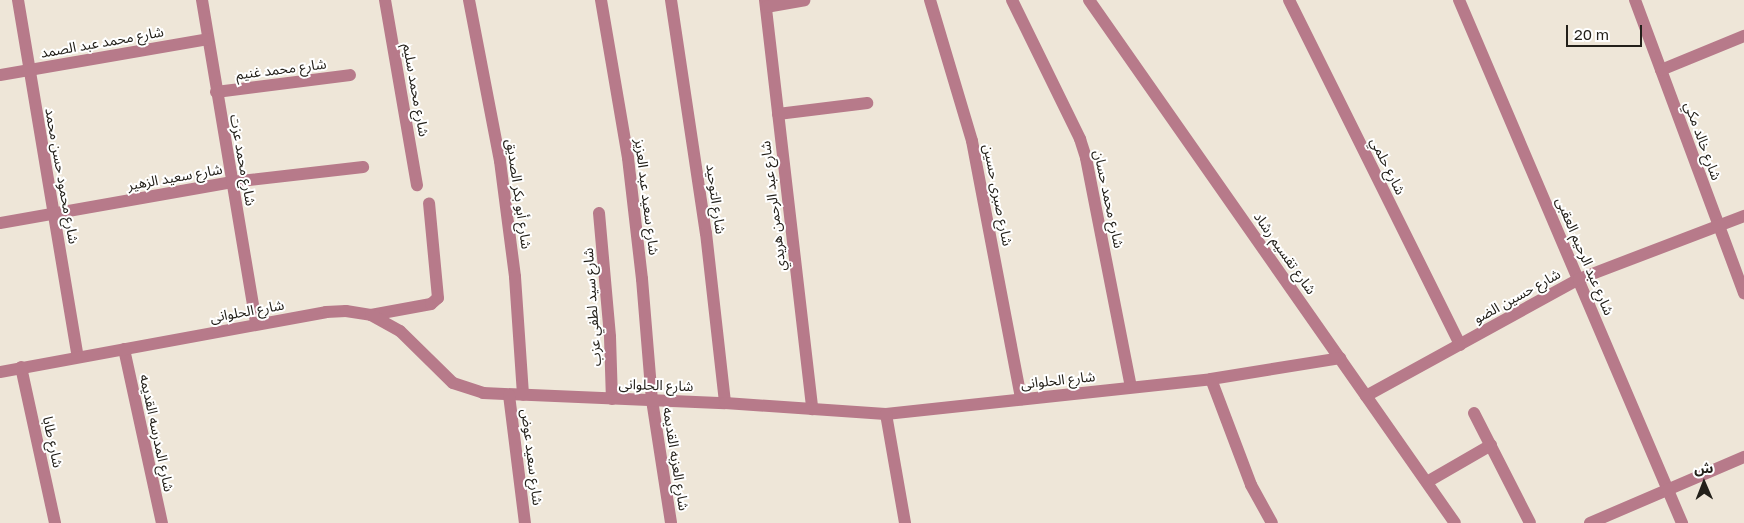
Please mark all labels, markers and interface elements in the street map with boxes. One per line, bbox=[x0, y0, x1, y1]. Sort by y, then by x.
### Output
scale bar bbox=[1569, 15, 1645, 47]
street label: شارع محمد عبد الصمد bbox=[39, 23, 165, 61]
text: 20 m bbox=[1574, 25, 1609, 43]
street label: شارع محمد سليم bbox=[400, 42, 432, 138]
street label: شارع محمد غنيم bbox=[235, 55, 327, 83]
street label: شارع خالد مكي bbox=[1681, 99, 1725, 183]
street label: شارع محمود حسن محمد bbox=[42, 107, 82, 245]
street label: شارع محمد عزت bbox=[227, 113, 259, 207]
street label: شارع حلمي bbox=[1367, 135, 1409, 197]
street label: شارع أبو بكر الصديق bbox=[503, 138, 535, 250]
street label: شارع سعيد عبد العزيز bbox=[632, 138, 662, 256]
street label: شارع عبد الرحمن هريدي bbox=[757, 140, 789, 272]
street label: شارع صبرى حسين bbox=[980, 143, 1016, 247]
street label: شارع محمد حسان bbox=[1090, 148, 1128, 250]
street label: شارع سعيد الزهير bbox=[126, 160, 224, 194]
street label: شارع التوحيد bbox=[703, 163, 729, 235]
street label: شارع عبد الرحيم العقبى bbox=[1553, 194, 1617, 318]
street label: شارع تقسيم رشاد bbox=[1250, 209, 1320, 297]
street label: شارع سيد لطفي عزب bbox=[579, 247, 605, 367]
street label: شارع حسين الضو bbox=[1471, 265, 1563, 327]
street label: شارع الحلوانى bbox=[209, 296, 285, 326]
street label: شارع الحلوانى bbox=[1020, 368, 1096, 392]
street label: شارع المدرسه القديمه bbox=[136, 373, 178, 493]
street label: شارع الحلوانى bbox=[618, 375, 694, 395]
street label: شارع العزبه القديمه bbox=[660, 406, 692, 512]
street label: شارع سعيد عوض bbox=[518, 408, 546, 506]
street label: شارع طابا bbox=[39, 415, 67, 469]
north arrow bbox=[1679, 458, 1729, 508]
text: ش bbox=[1694, 459, 1713, 476]

